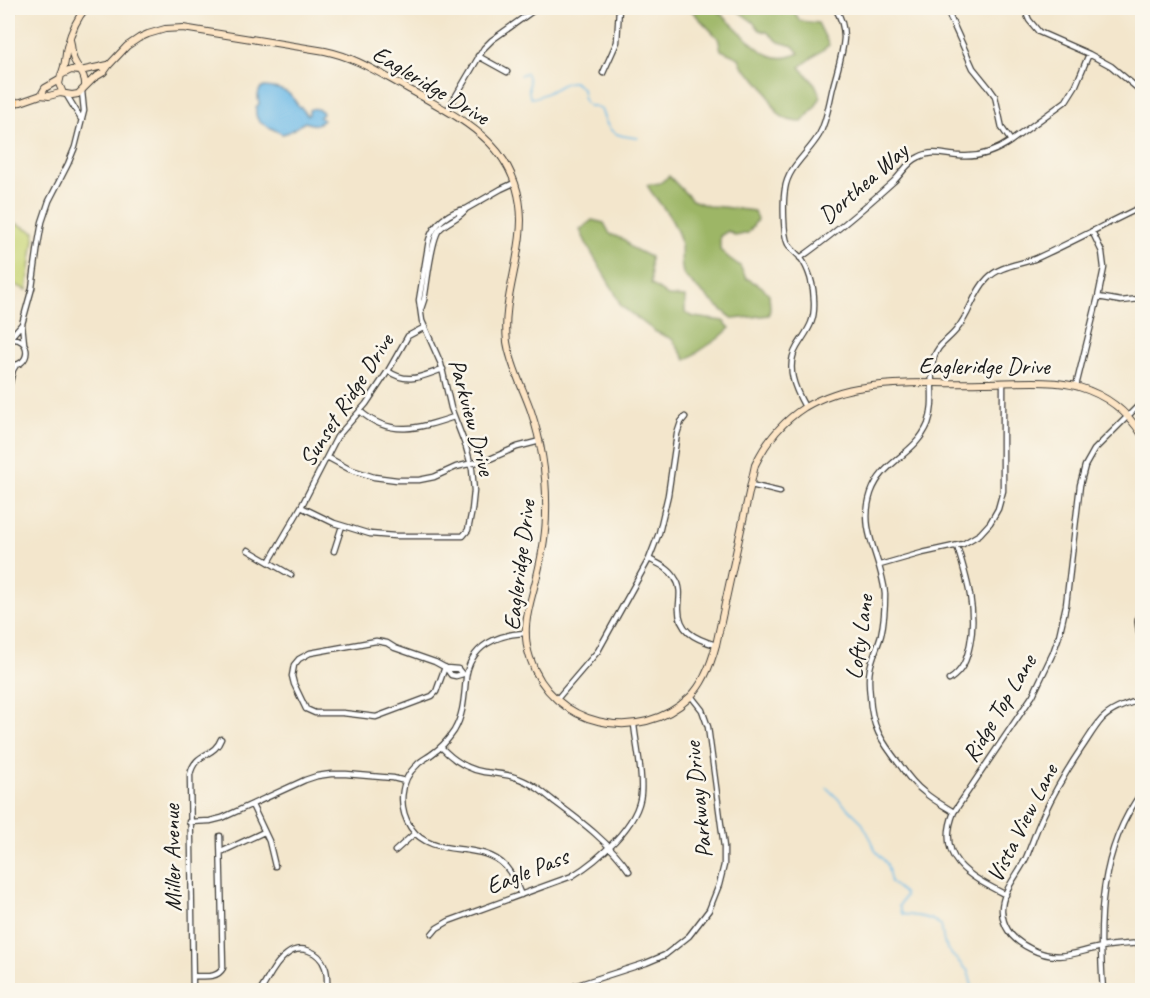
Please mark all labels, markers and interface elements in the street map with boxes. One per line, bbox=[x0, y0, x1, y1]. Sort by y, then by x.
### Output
street label: Eagleridge Drive bbox=[367, 38, 497, 133]
street label: Dorthea Way bbox=[812, 135, 915, 230]
street label: Sunset Ridge Drive bbox=[292, 326, 401, 472]
street label: Eagleridge Drive bbox=[919, 351, 1052, 381]
street label: Parkview Drive bbox=[442, 356, 502, 481]
street label: Eagleridge Drive bbox=[496, 496, 542, 632]
street label: Lofty Lane bbox=[838, 591, 880, 681]
street label: Ridge Top Lane bbox=[955, 647, 1044, 767]
street label: Parkway Drive bbox=[677, 738, 719, 860]
street label: Vista View Lane bbox=[979, 757, 1066, 887]
street label: Miller Avenue bbox=[156, 802, 188, 912]
street label: Eagle Pass bbox=[482, 840, 575, 901]

